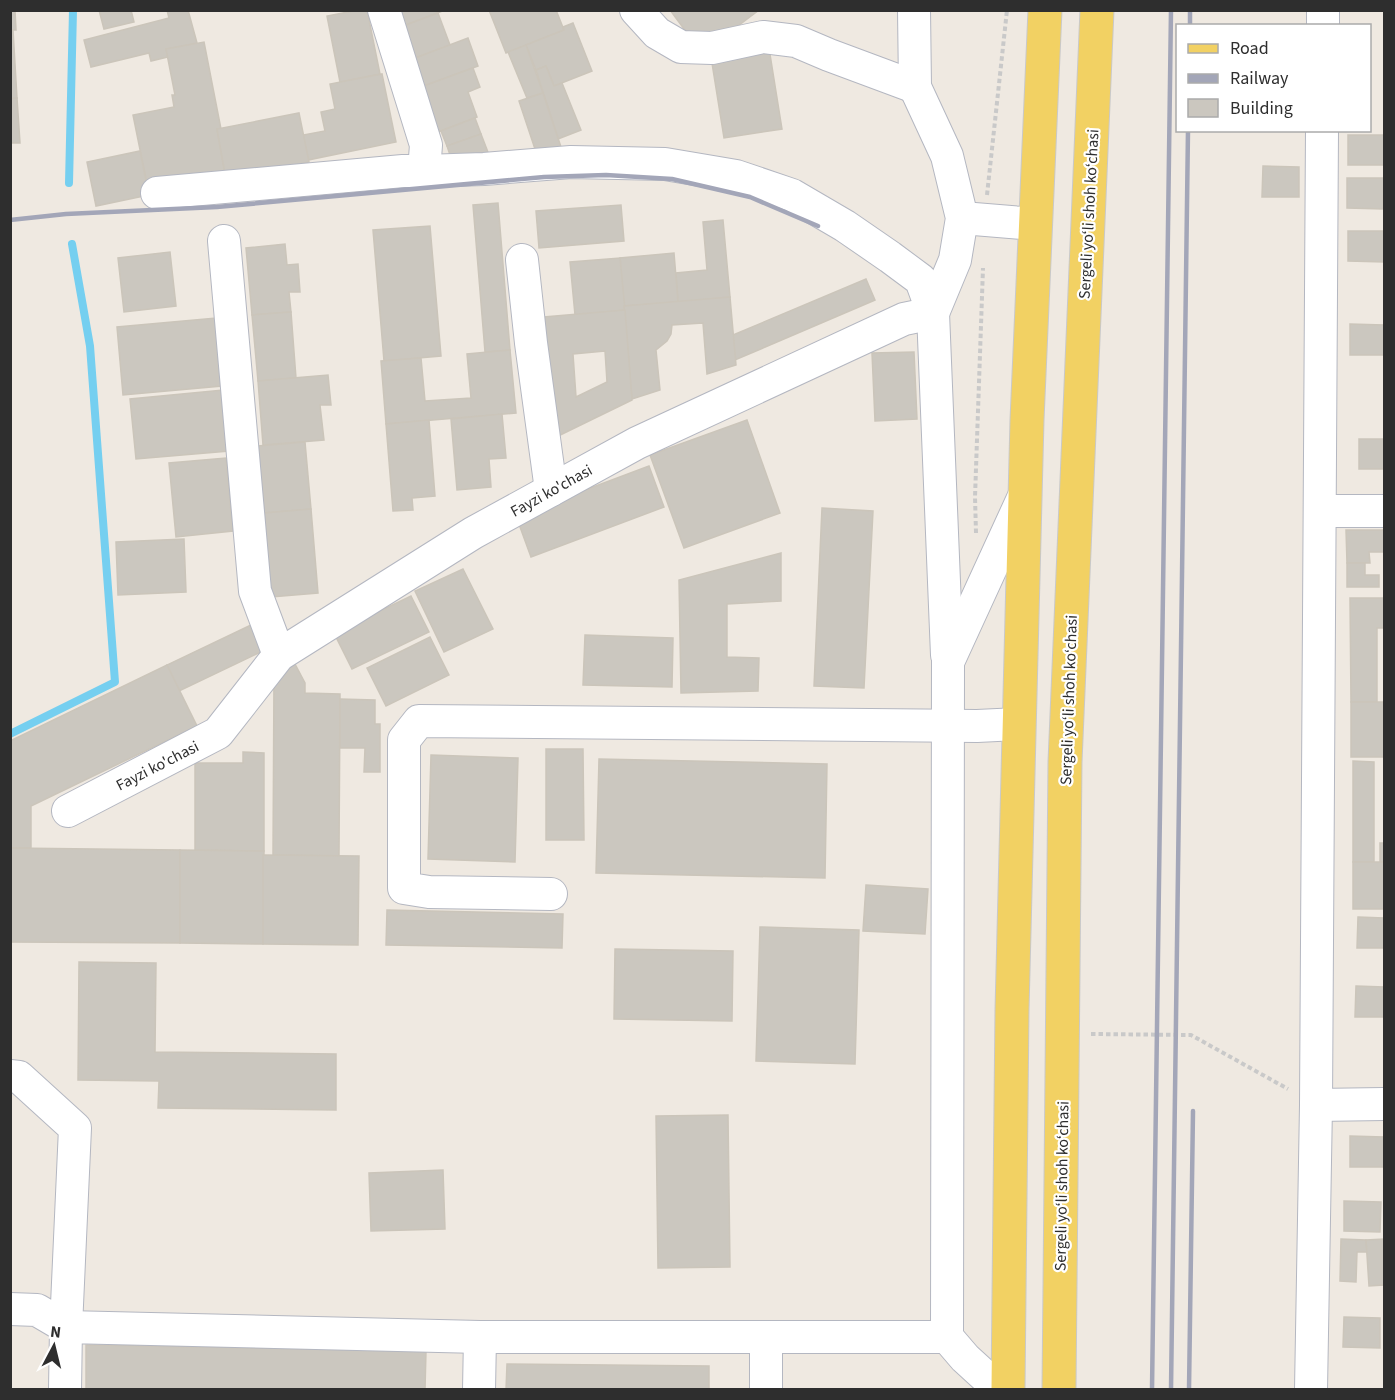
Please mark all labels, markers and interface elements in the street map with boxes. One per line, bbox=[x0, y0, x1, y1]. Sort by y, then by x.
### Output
legend bbox=[1176, 24, 1371, 132]
text: Road bbox=[1230, 36, 1269, 61]
text: Railway bbox=[1230, 66, 1289, 91]
text: Building bbox=[1230, 96, 1293, 121]
street label: Sergeli yo‘li shoh ko‘chasi bbox=[1074, 129, 1104, 300]
street label: Fayzi ko'chasi bbox=[507, 459, 596, 522]
street label: Sergeli yo‘li shoh ko‘chasi bbox=[1055, 615, 1083, 785]
street label: Fayzi ko'chasi bbox=[112, 736, 203, 796]
street label: Sergeli yo‘li shoh ko‘chasi bbox=[1050, 1101, 1074, 1271]
north arrow bbox=[24, 1316, 84, 1376]
text: N bbox=[49, 1321, 62, 1344]

